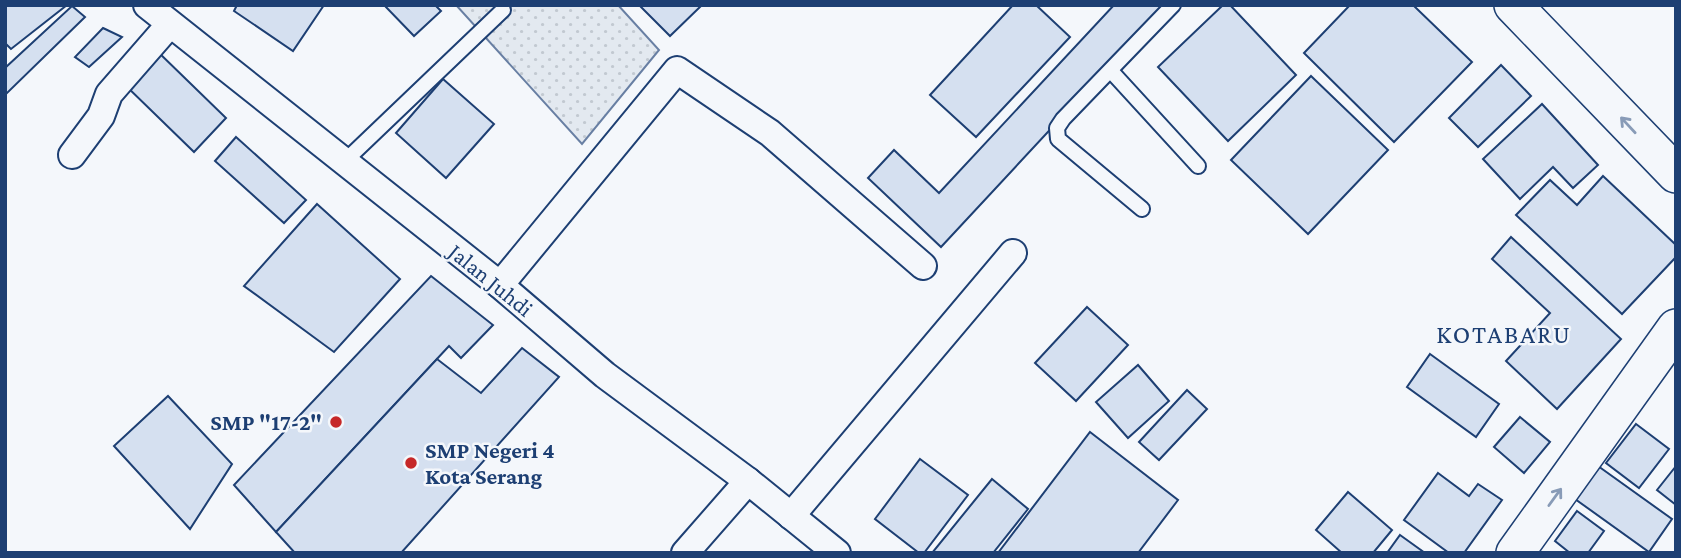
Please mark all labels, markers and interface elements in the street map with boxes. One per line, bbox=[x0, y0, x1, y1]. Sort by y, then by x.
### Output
one-way arrow bbox=[1619, 117, 1636, 134]
street label: Jalan Juhdi bbox=[442, 237, 538, 322]
district label: KOTABARU bbox=[1436, 320, 1572, 349]
place label: SMP "17-2" bbox=[210, 409, 322, 435]
marker: SMP "17-2" bbox=[328, 414, 344, 430]
place label: SMP Negeri 4 Kota Serang bbox=[425, 437, 555, 489]
marker: SMP Negeri 4 Kota Serang bbox=[403, 455, 419, 471]
one-way arrow bbox=[1547, 488, 1562, 507]

